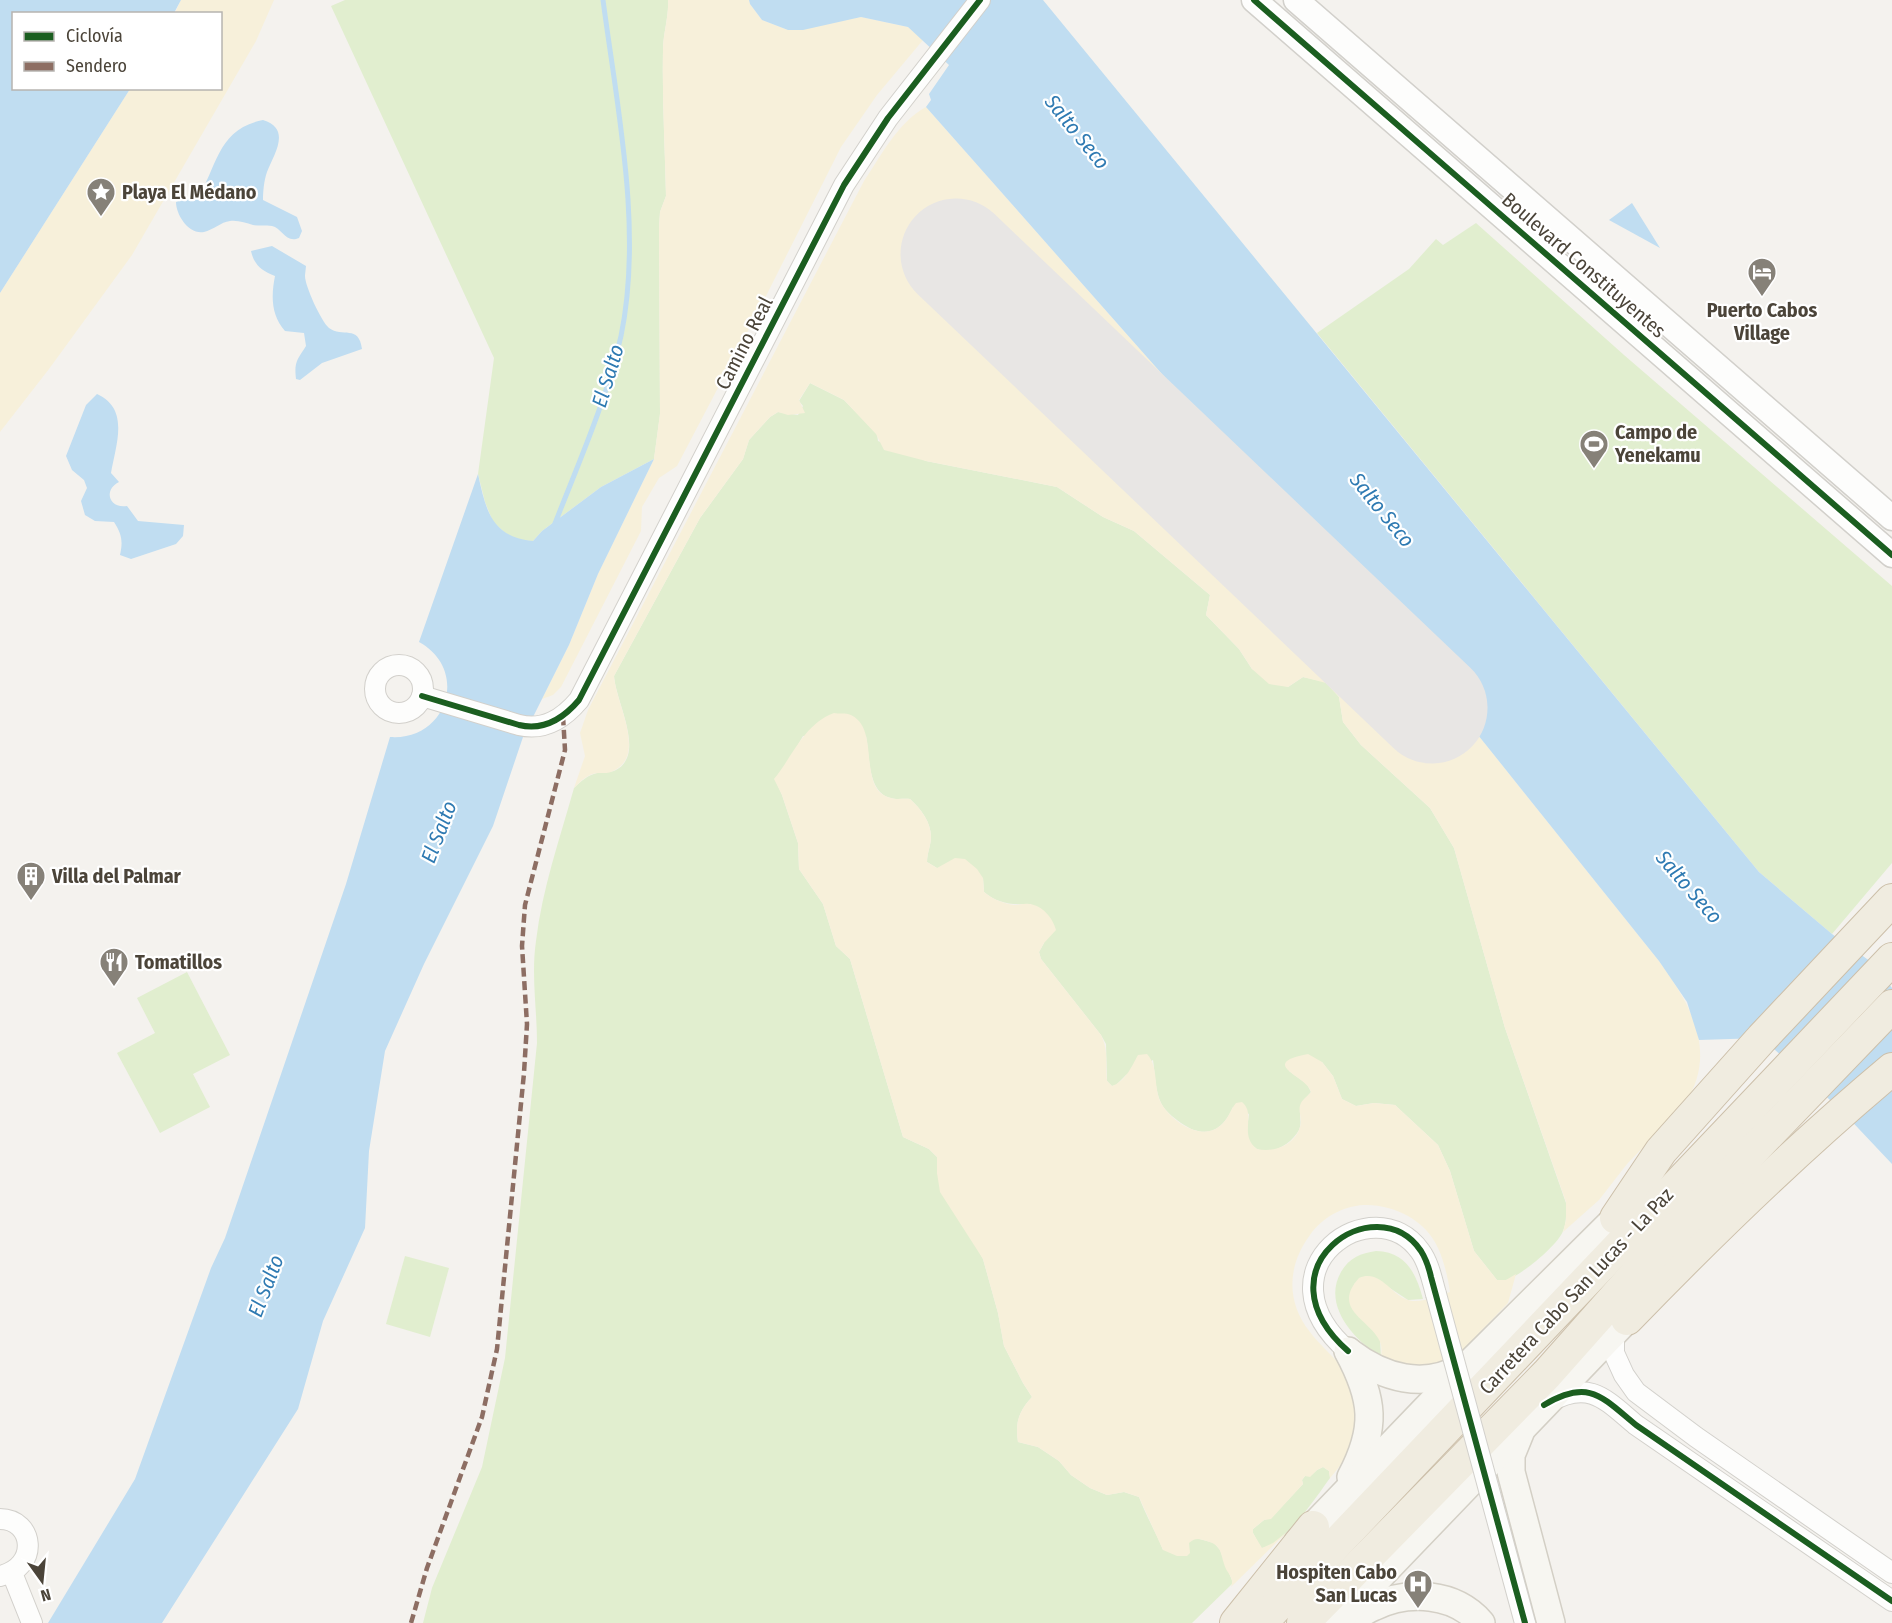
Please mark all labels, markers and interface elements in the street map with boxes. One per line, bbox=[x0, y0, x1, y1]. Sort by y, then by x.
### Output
legend bbox=[12, 12, 222, 90]
text: Ciclovía bbox=[66, 25, 123, 47]
text: Sendero bbox=[66, 55, 127, 77]
water label: Salto Seco bbox=[1038, 89, 1115, 175]
place icon: Playa El Médano bbox=[85, 176, 117, 218]
place label: Playa El Médano bbox=[122, 180, 257, 204]
street label: Boulevard Constituyentes bbox=[1497, 187, 1671, 343]
hotel icon: Puerto Cabos Village bbox=[1746, 256, 1778, 298]
street label: Camino Real bbox=[710, 293, 778, 393]
place label: Puerto Cabos Village bbox=[1707, 298, 1817, 345]
water label: El Salto bbox=[586, 341, 630, 411]
place label: Campo de Yenekamu bbox=[1614, 420, 1701, 467]
sports icon: Campo de Yenekamu bbox=[1578, 428, 1610, 470]
water label: Salto Seco bbox=[1343, 467, 1420, 553]
water label: El Salto bbox=[415, 797, 463, 867]
water label: Salto Seco bbox=[1649, 844, 1728, 929]
building icon: Villa del Palmar bbox=[15, 860, 47, 902]
place label: Villa del Palmar bbox=[51, 864, 182, 888]
restaurant icon: Tomatillos bbox=[98, 946, 130, 988]
place label: Tomatillos bbox=[135, 950, 222, 974]
street label: Carretera Cabo San Lucas - La Paz bbox=[1474, 1183, 1678, 1399]
water label: El Salto bbox=[242, 1251, 290, 1321]
north arrow bbox=[12, 1551, 72, 1611]
place label: Hospiten Cabo San Lucas bbox=[1276, 1560, 1397, 1607]
hospital icon: Hospiten Cabo San Lucas bbox=[1402, 1568, 1434, 1610]
text: N bbox=[39, 1585, 53, 1605]

